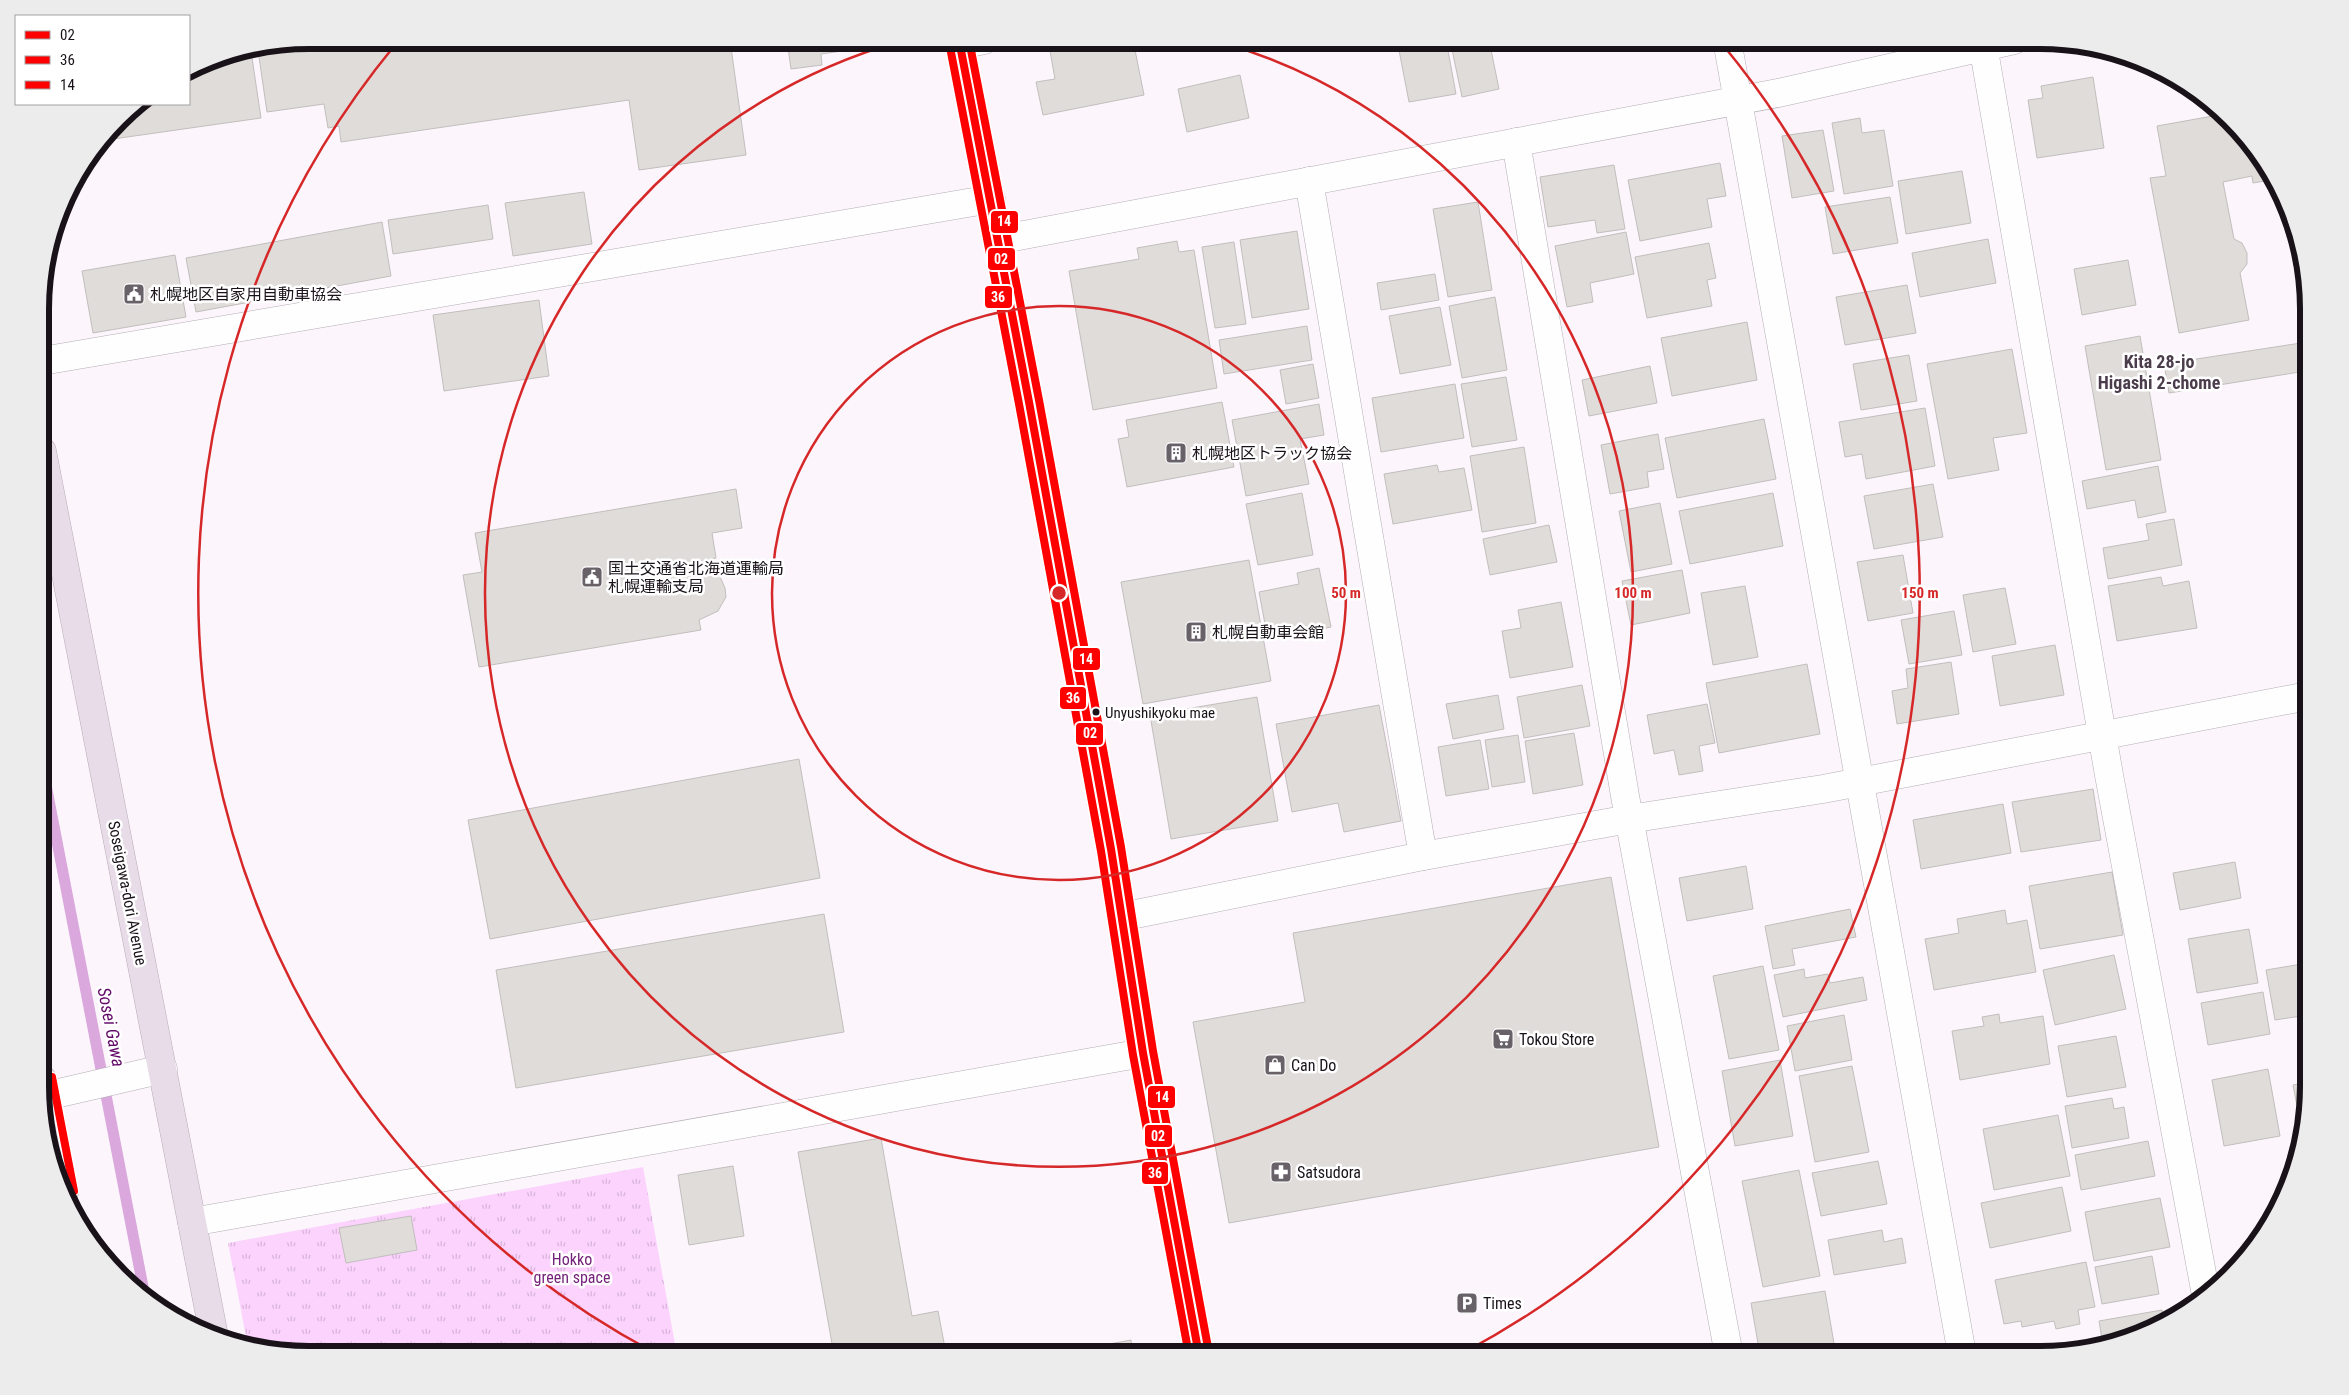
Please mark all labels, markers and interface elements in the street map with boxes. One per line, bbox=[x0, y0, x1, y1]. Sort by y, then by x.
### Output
legend bbox=[15, 15, 190, 105]
text: 02 bbox=[60, 26, 75, 44]
text: 36 bbox=[60, 51, 75, 69]
text: 14 bbox=[60, 76, 75, 94]
line badge: 14 bbox=[990, 210, 1019, 234]
text: 14 bbox=[997, 213, 1011, 229]
line badge: 02 bbox=[987, 247, 1016, 271]
text: 02 bbox=[994, 251, 1008, 267]
public building icon: 札幌地区自家用自動車協会 bbox=[122, 282, 146, 306]
place label: 札幌地区自家用自動車協会 bbox=[150, 285, 342, 304]
line badge: 36 bbox=[984, 285, 1013, 309]
text: 36 bbox=[991, 289, 1005, 305]
district label: Kita 28-jo Higashi 2-chome bbox=[2098, 351, 2221, 393]
building icon: 札幌地区トラック協会 bbox=[1164, 441, 1188, 465]
place label: 札幌地区トラック協会 bbox=[1192, 444, 1352, 463]
place label: 国土交通省北海道運輸局 札幌運輸支局 bbox=[608, 559, 784, 596]
public building icon: 国土交通省北海道運輸局 札幌運輸支局 bbox=[580, 565, 604, 589]
centre of rings bbox=[1050, 584, 1068, 602]
text: 50 m bbox=[1331, 584, 1361, 602]
text: 100 m bbox=[1614, 584, 1652, 602]
text: 150 m bbox=[1901, 584, 1939, 602]
building icon: 札幌自動車会館 bbox=[1184, 620, 1208, 644]
place label: 札幌自動車会館 bbox=[1212, 623, 1324, 642]
line badge: 14 bbox=[1072, 647, 1101, 671]
text: 14 bbox=[1079, 651, 1093, 667]
line badge: 36 bbox=[1059, 686, 1087, 710]
text: 36 bbox=[1066, 690, 1080, 706]
place label: Unyushikyoku mae bbox=[1105, 704, 1215, 722]
marker: Unyushikyoku mae bbox=[1091, 707, 1101, 717]
line badge: 02 bbox=[1075, 722, 1104, 746]
text: 02 bbox=[1083, 725, 1097, 741]
street label: Soseigawa-dori Avenue bbox=[104, 819, 151, 967]
water label: Sosei Gawa bbox=[94, 985, 129, 1068]
supermarket icon: Tokou Store bbox=[1491, 1027, 1515, 1051]
place label: Tokou Store bbox=[1519, 1030, 1594, 1049]
shop icon: Can Do bbox=[1263, 1053, 1287, 1077]
place label: Can Do bbox=[1291, 1056, 1336, 1075]
line badge: 14 bbox=[1147, 1085, 1176, 1109]
text: 14 bbox=[1155, 1089, 1169, 1105]
line badge: 02 bbox=[1144, 1124, 1173, 1148]
text: 02 bbox=[1151, 1128, 1165, 1144]
pharmacy icon: Satsudora bbox=[1269, 1160, 1293, 1184]
line badge: 36 bbox=[1141, 1161, 1169, 1185]
place label: Satsudora bbox=[1297, 1163, 1361, 1182]
text: 36 bbox=[1148, 1165, 1162, 1181]
park label: Hokko green space bbox=[534, 1250, 610, 1287]
parking icon: Times bbox=[1455, 1291, 1479, 1315]
place label: Times bbox=[1483, 1294, 1522, 1313]

